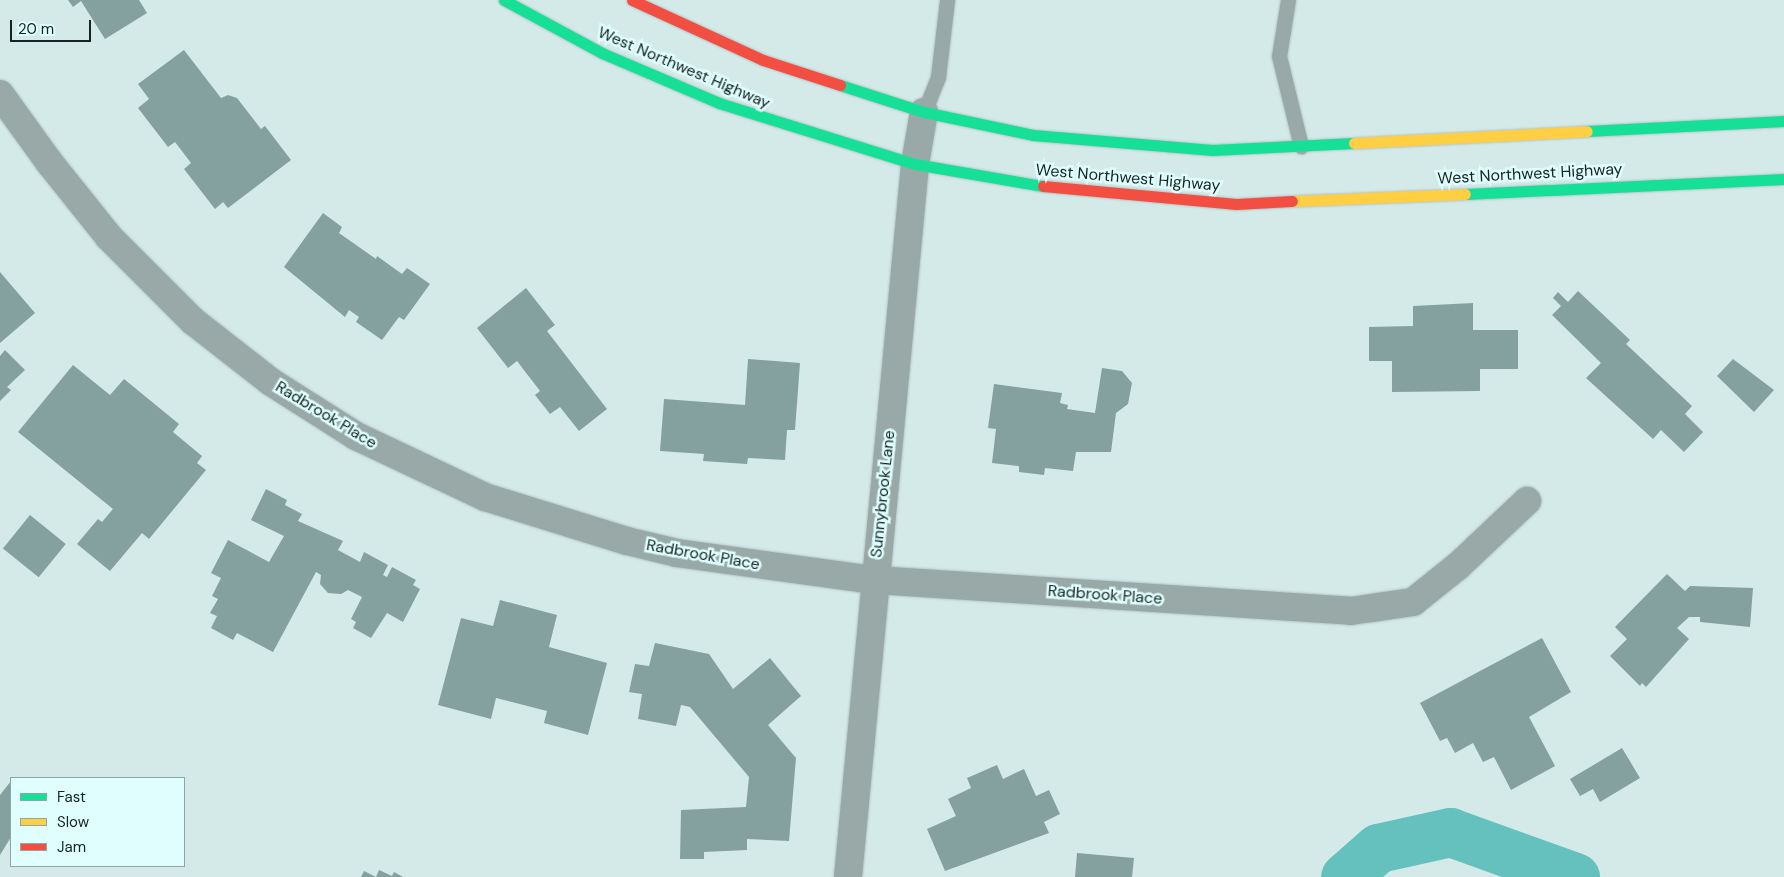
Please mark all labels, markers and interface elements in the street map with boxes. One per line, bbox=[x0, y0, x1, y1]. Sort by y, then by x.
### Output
scale bar bbox=[12, 10, 94, 42]
text: 20 m bbox=[18, 19, 54, 39]
street label: West Northwest Highway bbox=[595, 23, 773, 113]
street label: West Northwest Highway bbox=[1035, 160, 1221, 196]
street label: West Northwest Highway bbox=[1437, 160, 1623, 188]
street label: Radbrook Place bbox=[272, 377, 380, 453]
street label: Sunnybrook Lane bbox=[867, 429, 899, 559]
street label: Radbrook Place bbox=[645, 536, 761, 574]
street label: Radbrook Place bbox=[1047, 581, 1163, 609]
legend bbox=[10, 777, 185, 867]
text: Fast bbox=[57, 787, 86, 807]
text: Slow bbox=[57, 812, 89, 832]
text: Jam bbox=[57, 837, 86, 857]

